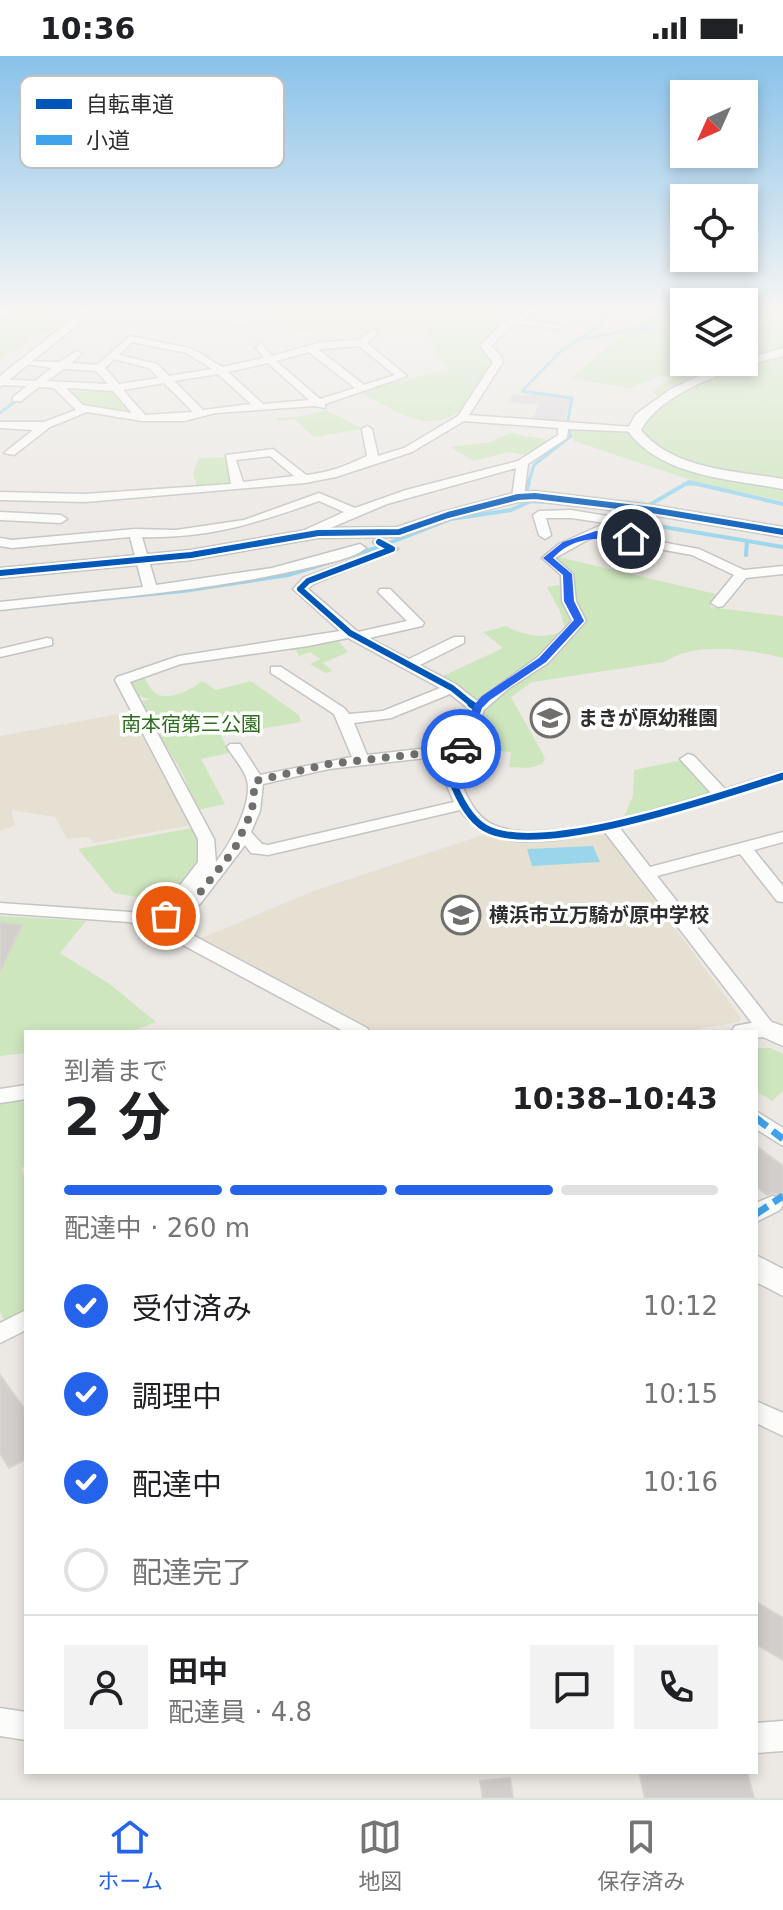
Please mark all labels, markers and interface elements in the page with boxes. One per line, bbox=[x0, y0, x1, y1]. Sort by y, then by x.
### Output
text: 10:36 bbox=[40, 11, 136, 46]
legend bbox=[20, 76, 284, 168]
north arrow bbox=[670, 80, 758, 168]
map controls bbox=[670, 80, 758, 376]
text: 自転車道 bbox=[86, 92, 174, 117]
text: 小道 bbox=[86, 128, 130, 153]
button: locate bbox=[670, 184, 758, 272]
button: layers bbox=[670, 288, 758, 376]
pin bbox=[597, 505, 665, 573]
icon: home bbox=[609, 517, 653, 561]
school or university icon: まきが原幼稚園 bbox=[529, 697, 571, 739]
place label: まきが原幼稚園 bbox=[578, 706, 718, 730]
courier bbox=[421, 709, 501, 789]
park label: 南本宿第三公園 bbox=[121, 712, 261, 736]
icon: car bbox=[439, 727, 483, 771]
pin bbox=[132, 882, 200, 950]
icon: bag bbox=[144, 894, 188, 938]
school or university icon: 横浜市立万騎が原中学校 bbox=[440, 894, 482, 936]
place label: 横浜市立万騎が原中学校 bbox=[489, 903, 709, 927]
text: 到着まで bbox=[64, 1056, 168, 1086]
text: 10:38–10:43 bbox=[512, 1081, 718, 1116]
text: 2 分 bbox=[64, 1087, 170, 1147]
text: 配達中 · 260 m bbox=[64, 1213, 250, 1243]
icon: check bbox=[64, 1284, 108, 1328]
text: 受付済み bbox=[132, 1291, 252, 1326]
text: 10:12 bbox=[643, 1291, 718, 1321]
icon: check bbox=[64, 1372, 108, 1416]
text: 調理中 bbox=[132, 1379, 222, 1414]
text: 10:15 bbox=[643, 1379, 718, 1409]
icon: check bbox=[64, 1460, 108, 1504]
text: 配達中 bbox=[132, 1467, 222, 1502]
text: 10:16 bbox=[643, 1467, 718, 1497]
text: 配達完了 bbox=[132, 1555, 252, 1590]
button: person bbox=[64, 1645, 148, 1729]
button: chat bbox=[530, 1645, 614, 1729]
button: phone bbox=[634, 1645, 718, 1729]
text: 田中 bbox=[168, 1654, 228, 1689]
text: 配達員 · 4.8 bbox=[168, 1697, 312, 1727]
tab: ホーム bbox=[98, 1815, 163, 1895]
tab: 地図 bbox=[358, 1815, 402, 1895]
tab: 保存済み bbox=[597, 1815, 685, 1895]

